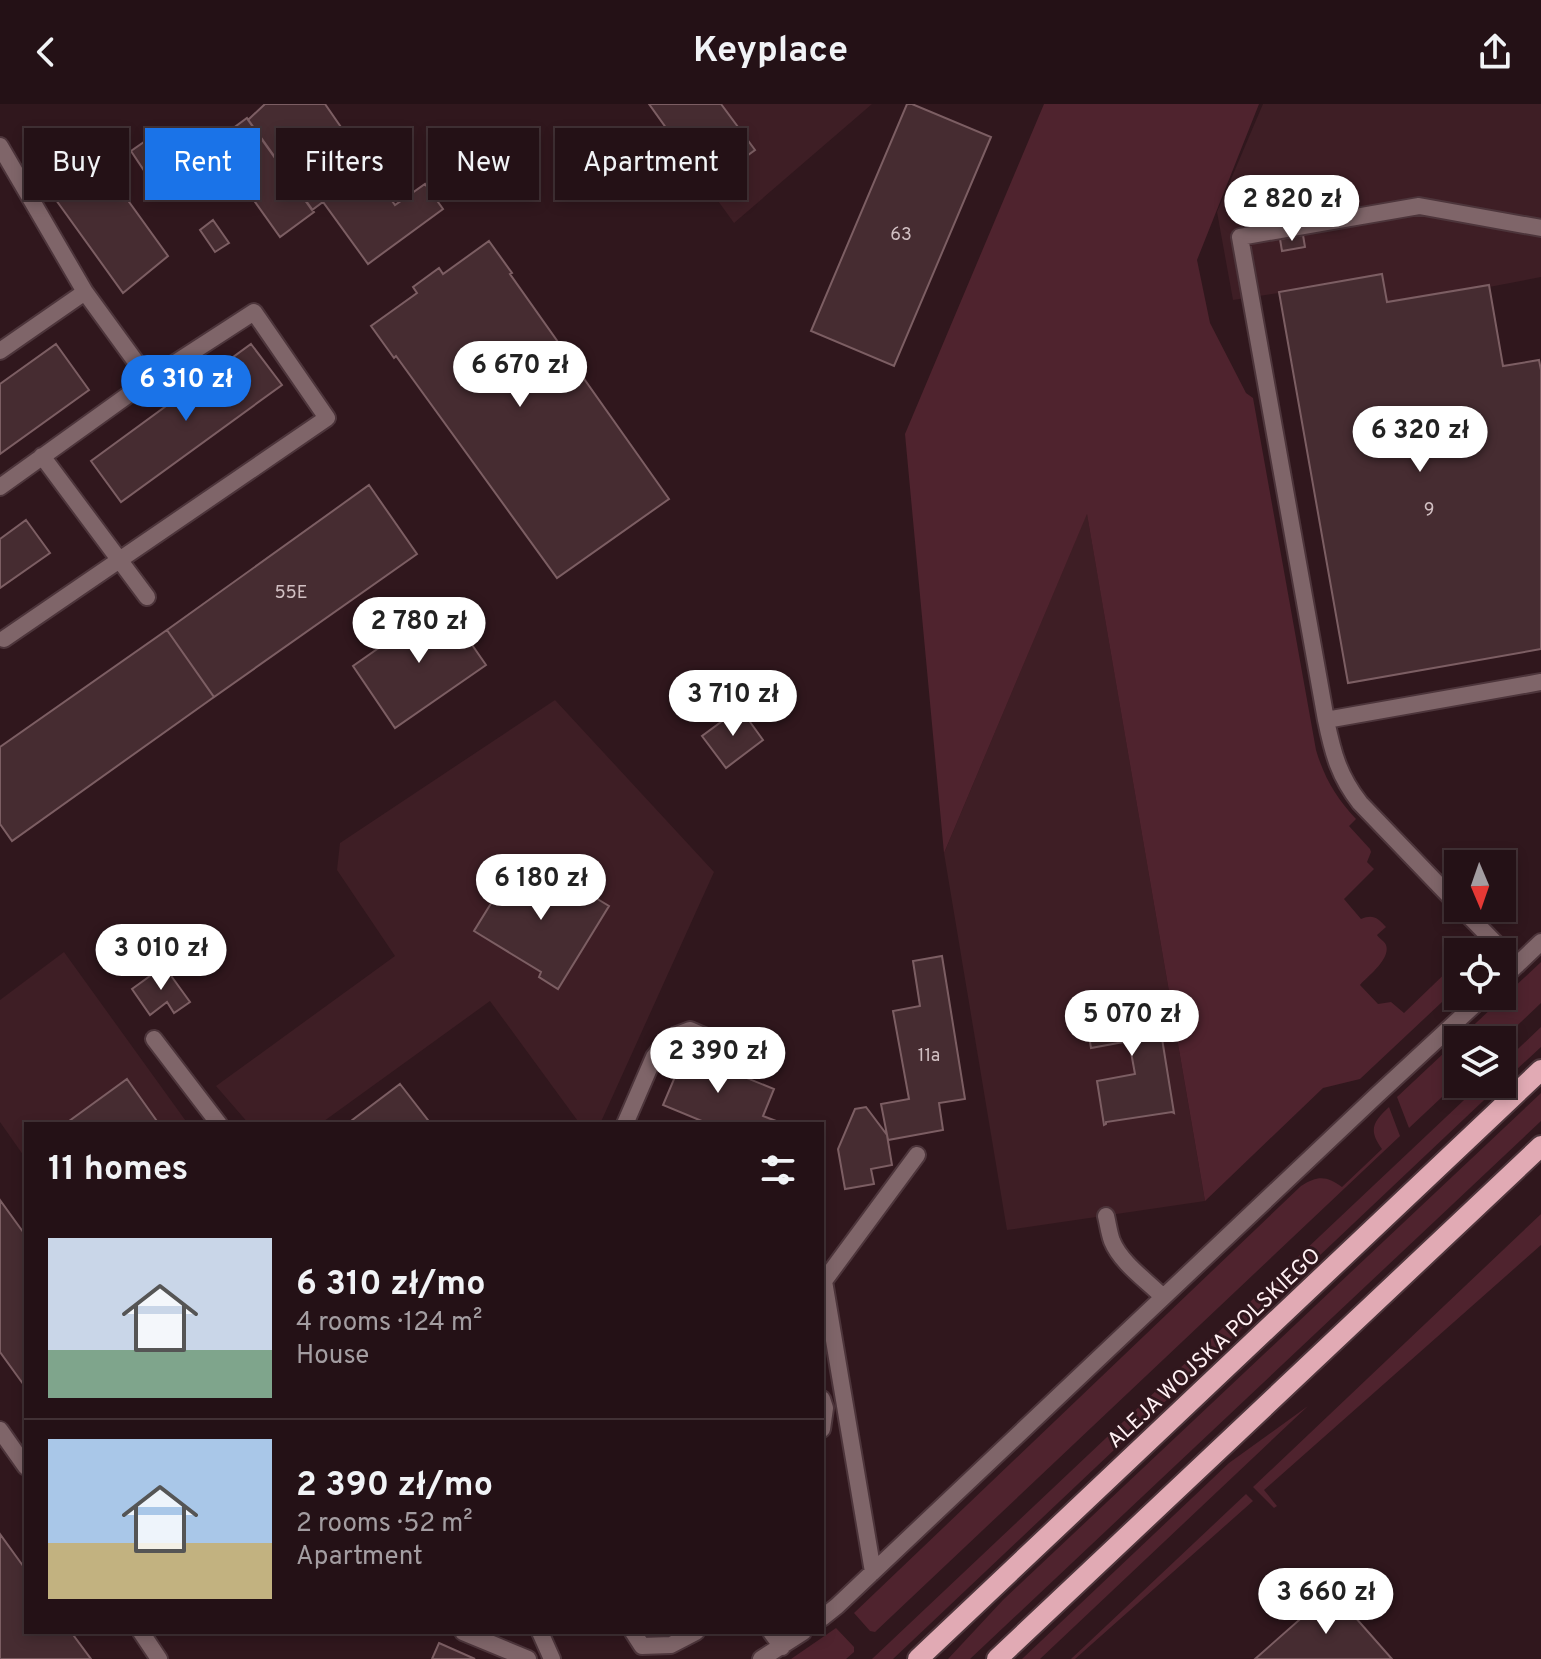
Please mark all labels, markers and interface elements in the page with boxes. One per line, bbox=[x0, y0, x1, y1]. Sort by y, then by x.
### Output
text: Keyplace bbox=[693, 29, 848, 75]
icon: back bbox=[24, 30, 68, 74]
icon: share bbox=[1473, 30, 1517, 74]
chip: Buy bbox=[24, 128, 129, 200]
chip: Rent bbox=[145, 128, 260, 200]
chip: Filters bbox=[276, 128, 412, 200]
chip: New bbox=[428, 128, 539, 200]
chip: Apartment bbox=[555, 128, 747, 200]
pin: 2 820 zł bbox=[1209, 175, 1375, 243]
text: 2 820 zł bbox=[1242, 184, 1342, 217]
house number: 63 bbox=[890, 224, 912, 247]
pin: 6 670 zł bbox=[437, 341, 603, 409]
text: 6 670 zł bbox=[471, 350, 569, 383]
pin: 6 310 zł bbox=[103, 355, 269, 423]
text: 6 310 zł bbox=[139, 364, 233, 397]
pin: 6 320 zł bbox=[1337, 406, 1503, 474]
text: 6 320 zł bbox=[1371, 415, 1469, 448]
house number: 9 bbox=[1424, 499, 1434, 522]
house number: 55E bbox=[274, 582, 308, 605]
pin: 2 780 zł bbox=[336, 597, 502, 665]
text: 2 780 zł bbox=[371, 606, 467, 639]
pin: 3 710 zł bbox=[650, 670, 816, 738]
text: 3 710 zł bbox=[687, 679, 779, 712]
north arrow bbox=[1444, 850, 1516, 922]
map controls bbox=[1444, 850, 1516, 1098]
pin: 6 180 zł bbox=[458, 854, 624, 922]
text: 6 180 zł bbox=[494, 863, 588, 896]
pin: 3 010 zł bbox=[78, 924, 244, 992]
text: 3 010 zł bbox=[114, 933, 208, 966]
button: locate bbox=[1444, 938, 1516, 1010]
pin: 5 070 zł bbox=[1049, 990, 1215, 1058]
text: 5 070 zł bbox=[1083, 999, 1181, 1032]
button: layers bbox=[1444, 1026, 1516, 1098]
pin: 2 390 zł bbox=[635, 1027, 801, 1095]
text: 2 390 zł bbox=[668, 1036, 768, 1069]
house number: 11a bbox=[918, 1045, 940, 1068]
icon: filters bbox=[756, 1148, 800, 1192]
text: 11 homes bbox=[48, 1149, 188, 1192]
street label: ALEJA WOJSKA POLSKIEGO bbox=[1102, 1243, 1327, 1455]
text: 6 310 zł/mo bbox=[296, 1264, 486, 1307]
icon: home bbox=[112, 1270, 208, 1366]
text: 4 rooms · 124 m² bbox=[296, 1307, 483, 1340]
text: House bbox=[296, 1340, 369, 1373]
text: 2 390 zł/mo bbox=[296, 1465, 493, 1508]
icon: home bbox=[112, 1471, 208, 1567]
text: 2 rooms · 52 m² bbox=[296, 1508, 473, 1541]
text: Apartment bbox=[296, 1541, 423, 1574]
pin: 3 660 zł bbox=[1243, 1568, 1409, 1636]
text: 3 660 zł bbox=[1276, 1577, 1376, 1610]

